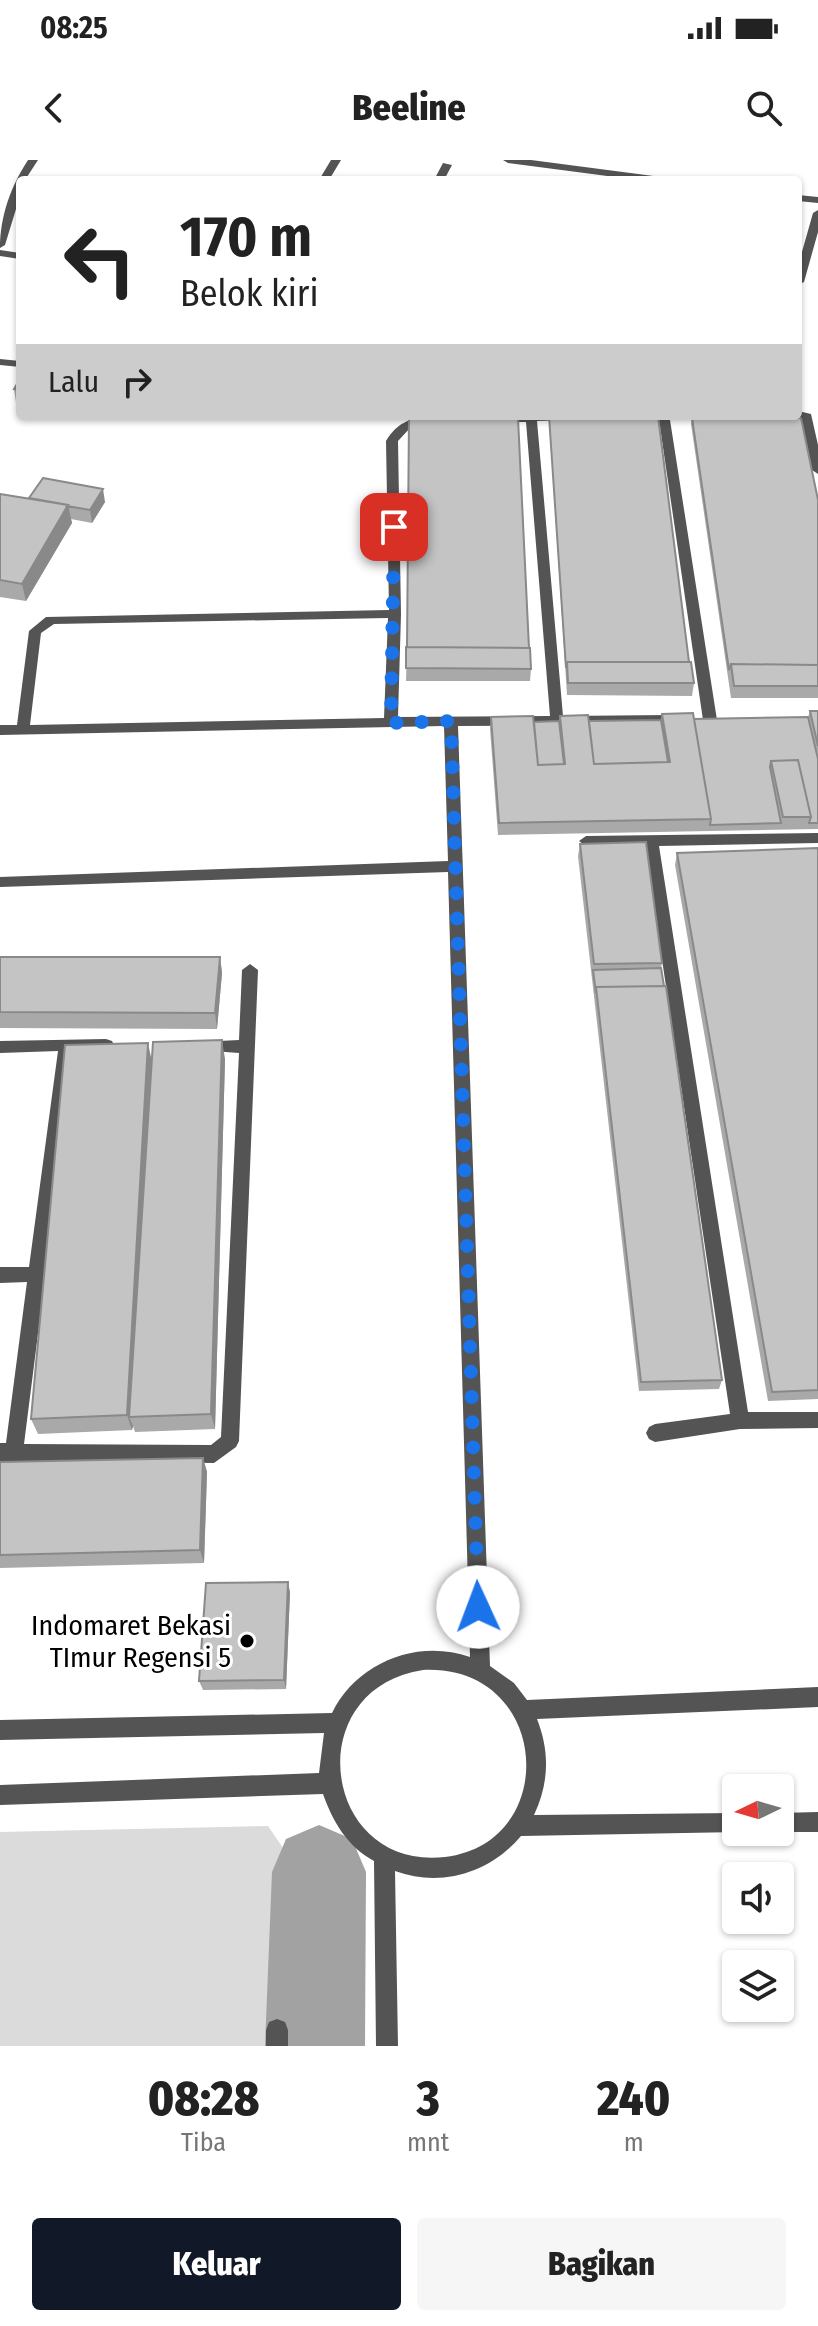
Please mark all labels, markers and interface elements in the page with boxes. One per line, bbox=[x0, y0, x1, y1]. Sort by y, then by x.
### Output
text: 08:25 bbox=[40, 10, 108, 46]
icon: back bbox=[32, 86, 76, 130]
text: Beeline bbox=[352, 86, 466, 130]
icon: search bbox=[742, 86, 786, 130]
text: 170 m bbox=[180, 204, 312, 271]
icon: left bbox=[48, 208, 152, 312]
text: Belok kiri bbox=[180, 272, 318, 316]
icon: right bbox=[115, 360, 159, 404]
text: Lalu bbox=[48, 364, 99, 400]
pin bbox=[360, 493, 428, 561]
icon: arrive bbox=[372, 505, 416, 549]
position arrow bbox=[436, 1565, 520, 1649]
place label: Indomaret Bekasi TImur Regensi 5 bbox=[31, 1609, 231, 1674]
marker: Indomaret Bekasi TImur Regensi 5 bbox=[238, 1632, 256, 1650]
north arrow bbox=[722, 1774, 794, 1846]
map controls bbox=[722, 1774, 794, 2022]
button: sound bbox=[722, 1862, 794, 1934]
button: layers bbox=[722, 1950, 794, 2022]
text: 08:28 bbox=[148, 2070, 259, 2128]
text: 3 bbox=[417, 2070, 440, 2128]
text: 240 bbox=[597, 2070, 670, 2128]
text: Tiba bbox=[181, 2127, 226, 2158]
text: mnt bbox=[407, 2127, 449, 2158]
text: m bbox=[624, 2127, 644, 2158]
button: Keluar bbox=[32, 2218, 401, 2310]
button: Bagikan bbox=[417, 2218, 786, 2310]

